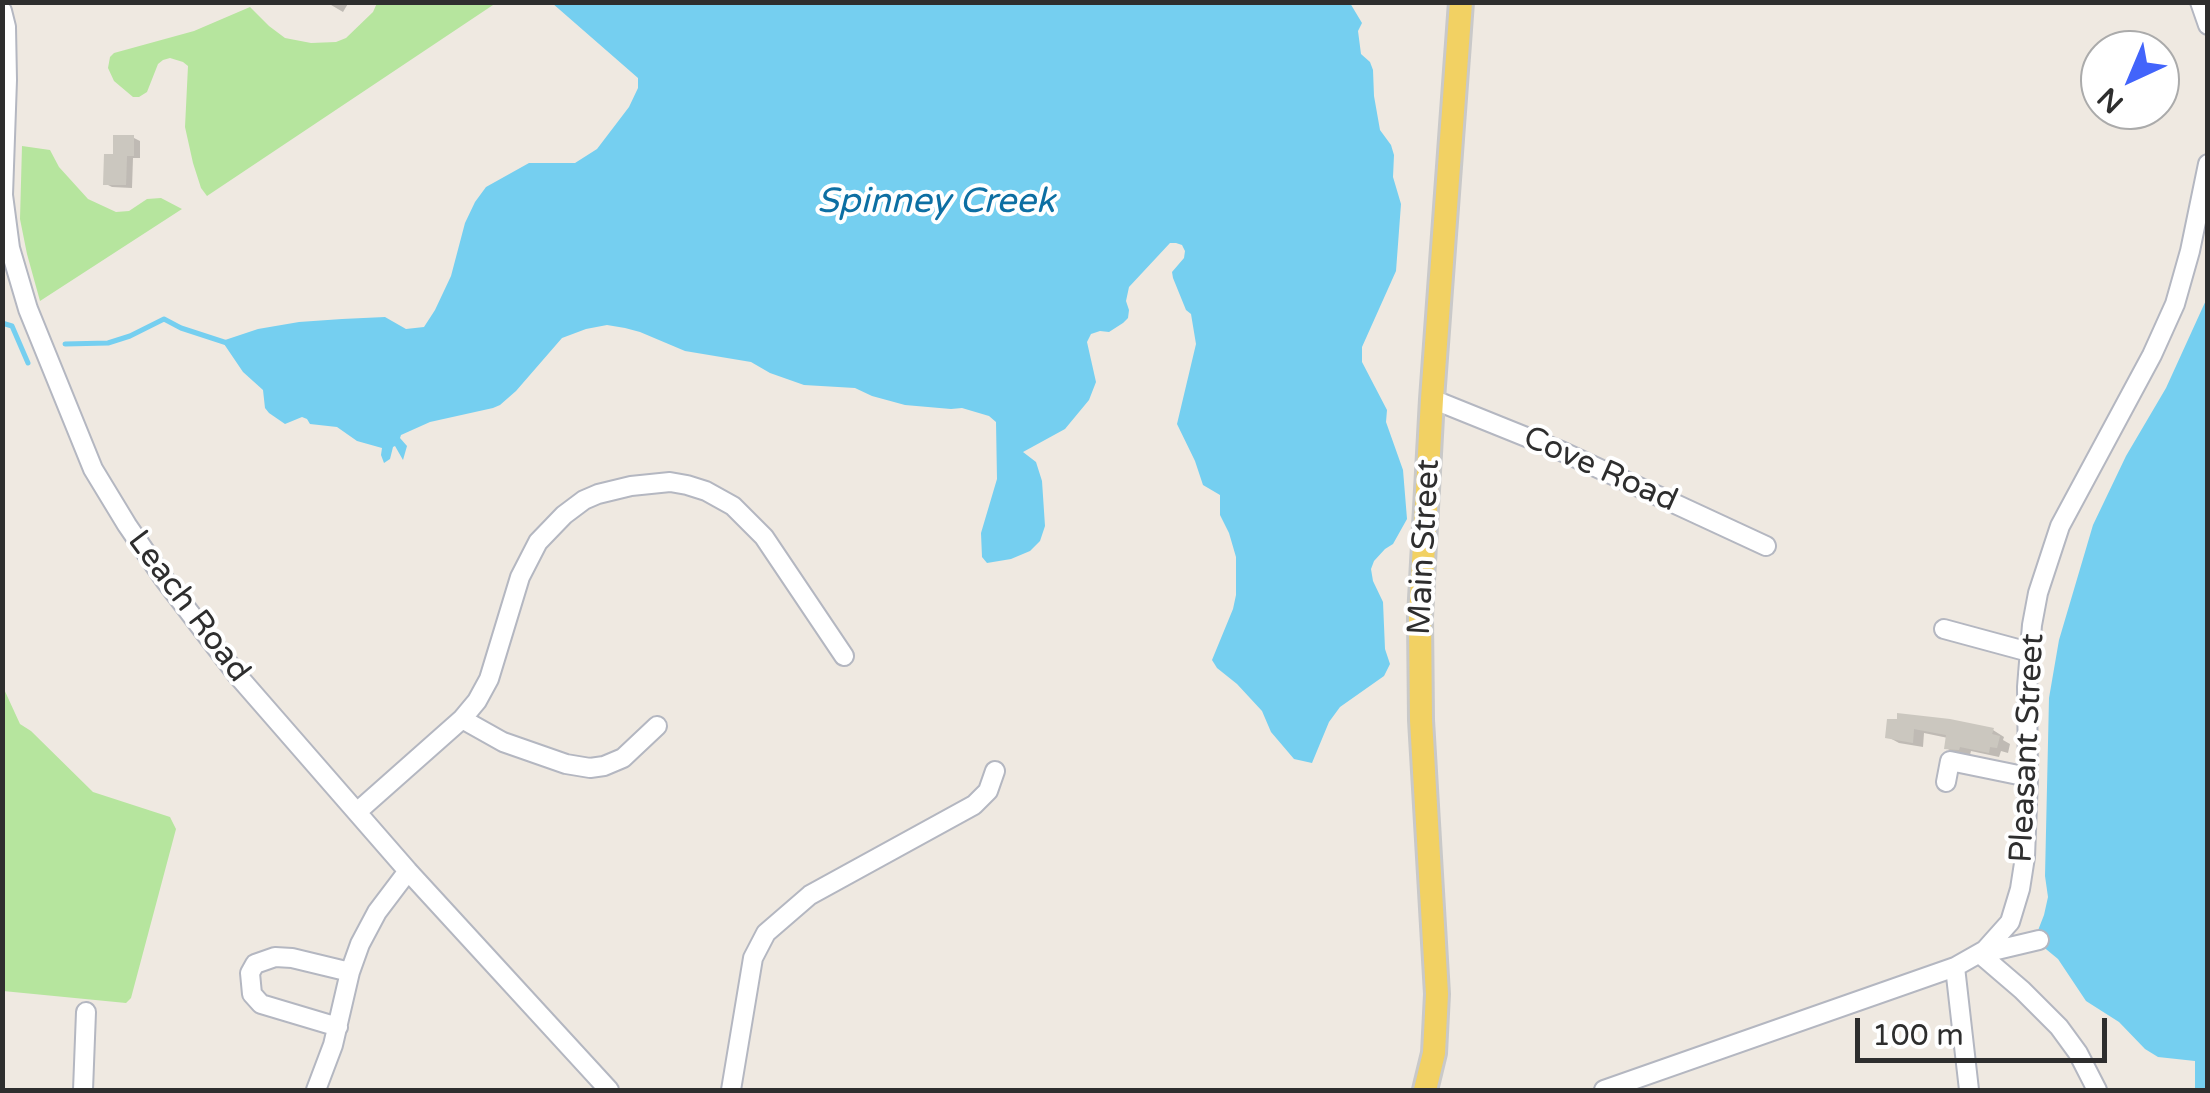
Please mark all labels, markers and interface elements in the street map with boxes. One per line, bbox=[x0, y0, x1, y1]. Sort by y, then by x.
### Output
north arrow bbox=[2080, 30, 2180, 130]
text: N bbox=[2091, 80, 2130, 120]
water label: Spinney Creek bbox=[817, 182, 1055, 224]
street label: Cove Road bbox=[1517, 419, 1683, 521]
street label: Main Street bbox=[1401, 458, 1449, 636]
street label: Leach Road bbox=[119, 524, 257, 690]
street label: Pleasant Street bbox=[2003, 632, 2053, 864]
scale bar bbox=[1860, 998, 2112, 1060]
text: 100 m bbox=[1872, 1017, 1964, 1054]

